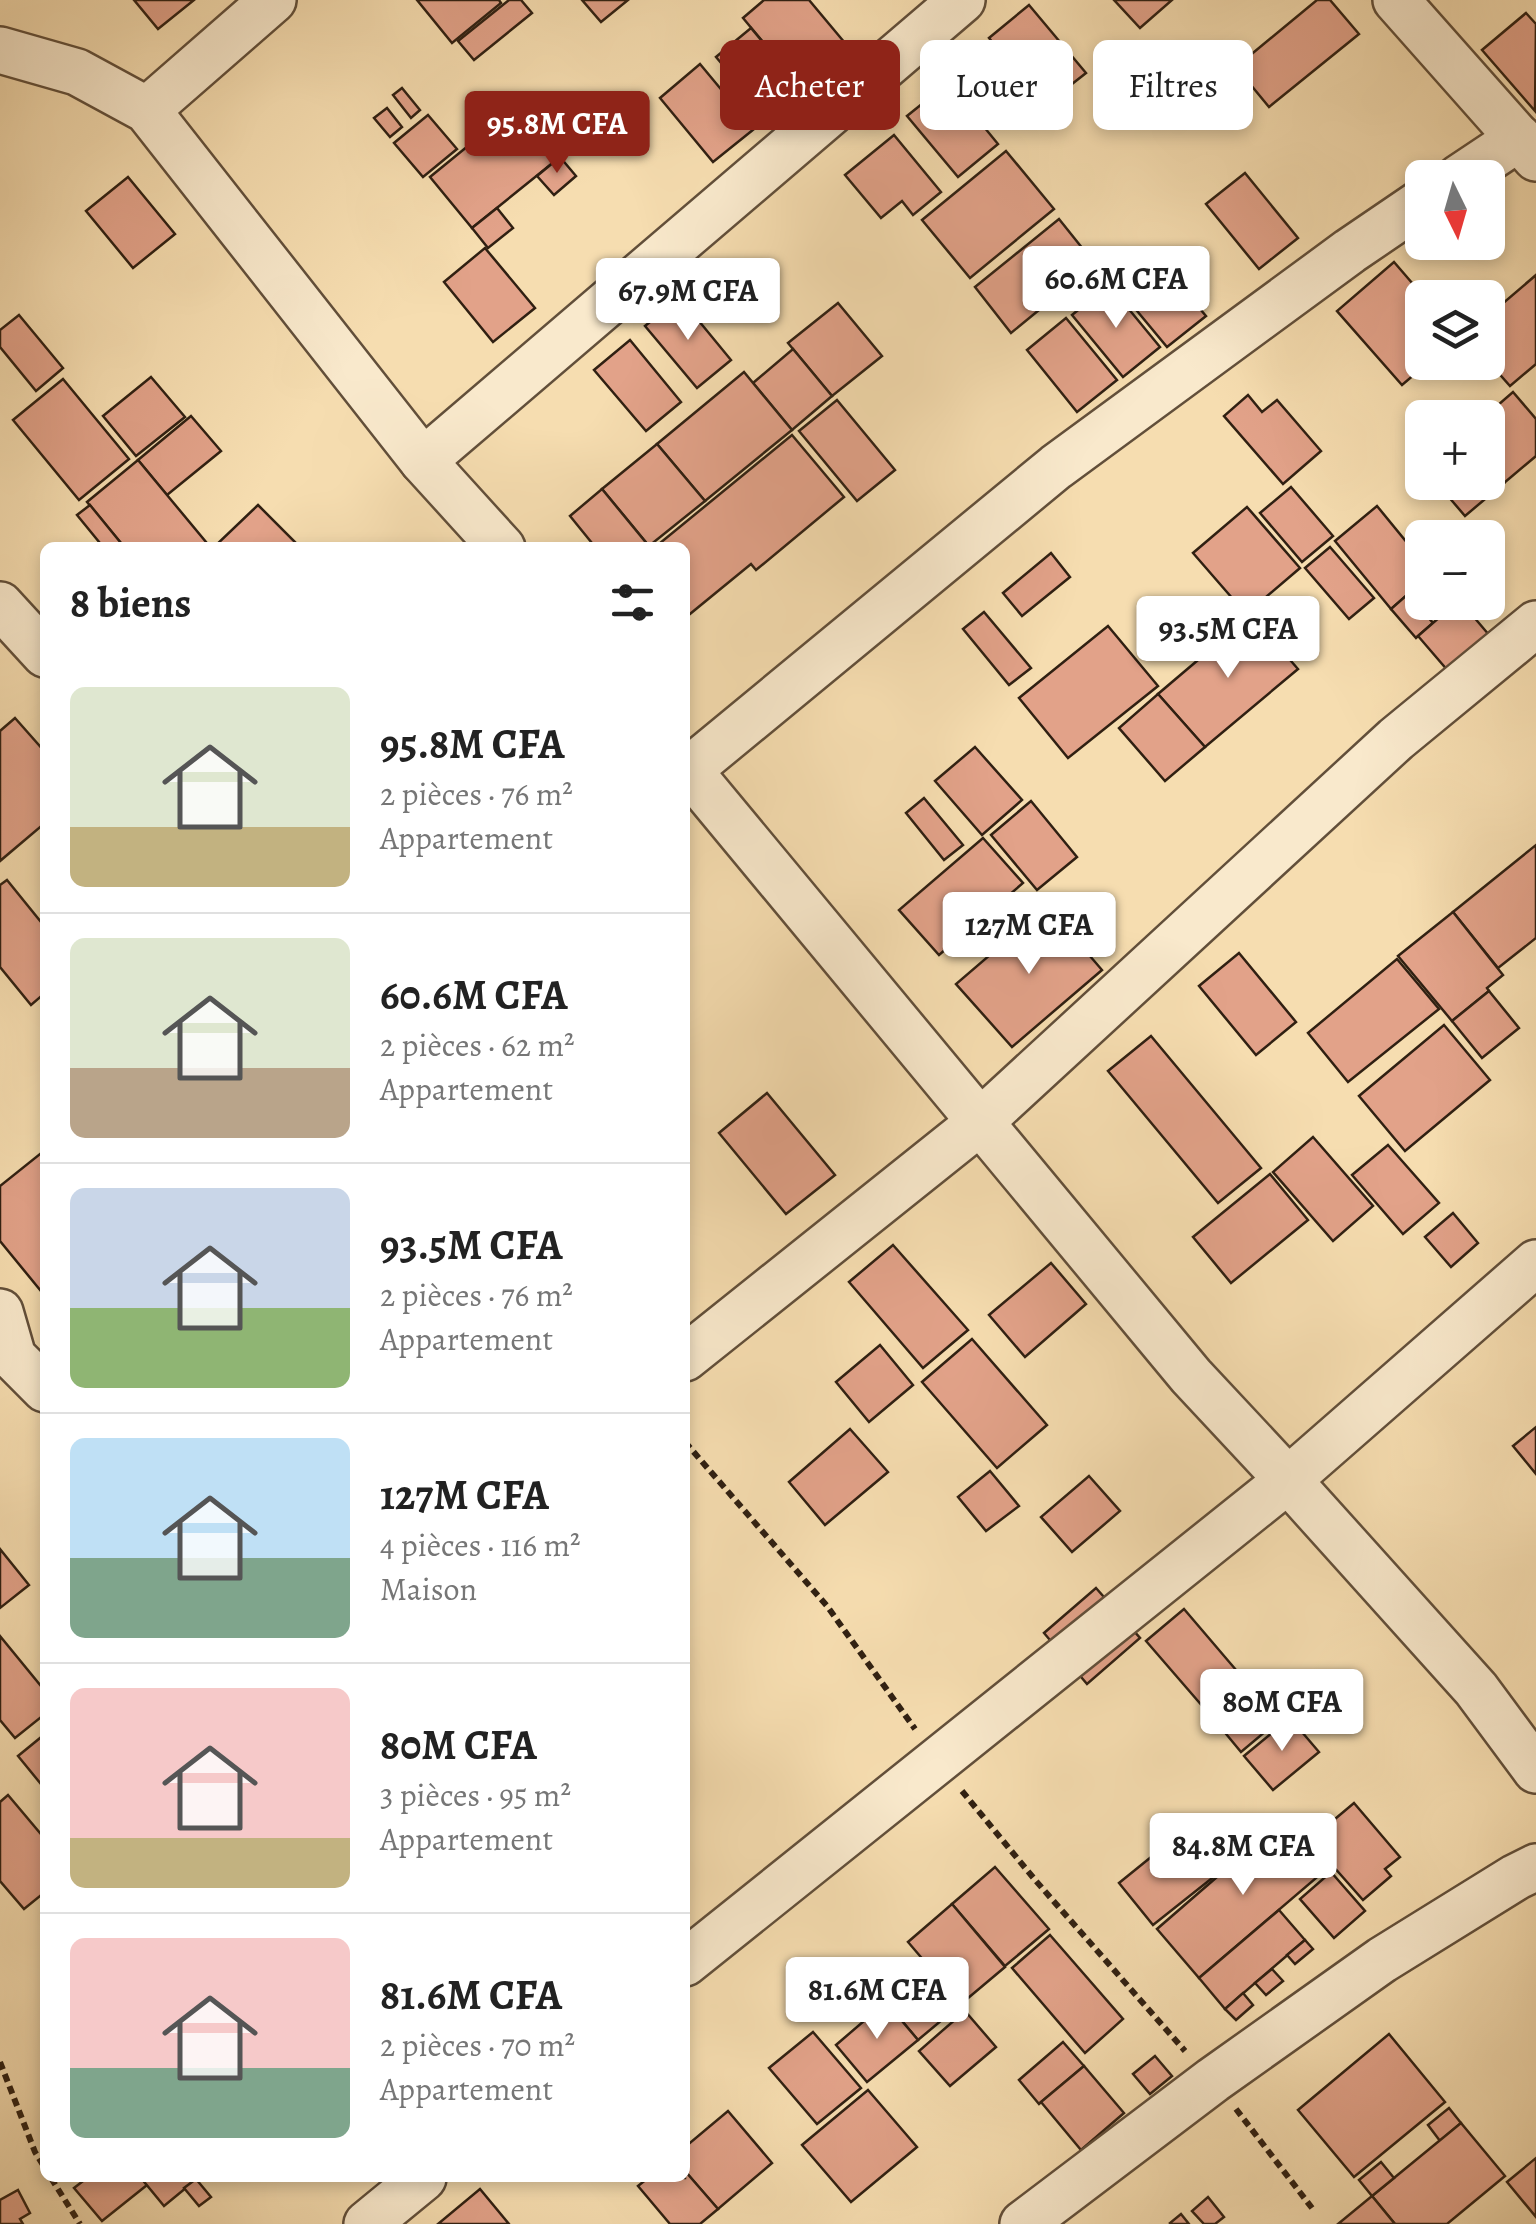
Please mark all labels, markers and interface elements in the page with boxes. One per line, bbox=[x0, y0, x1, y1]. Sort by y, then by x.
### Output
chip: Acheter bbox=[720, 40, 900, 130]
chip: Louer bbox=[920, 40, 1073, 130]
chip: Filtres bbox=[1093, 40, 1253, 130]
pin: 95.8M CFA bbox=[443, 91, 671, 176]
text: 95.8M CFA bbox=[487, 101, 627, 145]
north arrow bbox=[1405, 160, 1505, 260]
map controls bbox=[1405, 160, 1505, 620]
pin: 60.6M CFA bbox=[1002, 246, 1230, 331]
text: 60.6M CFA bbox=[1045, 256, 1187, 300]
pin: 67.9M CFA bbox=[574, 258, 802, 343]
text: 67.9M CFA bbox=[618, 268, 758, 312]
button: layers bbox=[1405, 280, 1505, 380]
button: + bbox=[1405, 400, 1505, 500]
button: − bbox=[1405, 520, 1505, 620]
text: 8 biens bbox=[70, 574, 191, 631]
icon: filters bbox=[605, 575, 660, 630]
pin: 93.5M CFA bbox=[1114, 596, 1342, 681]
text: 93.5M CFA bbox=[1158, 606, 1298, 650]
text: 95.8M CFA bbox=[380, 715, 565, 772]
icon: home bbox=[150, 727, 270, 847]
text: 2 pièces · 76 m² bbox=[380, 772, 573, 816]
text: Appartement bbox=[380, 816, 553, 860]
pin: 127M CFA bbox=[926, 892, 1132, 977]
text: 127M CFA bbox=[965, 902, 1093, 946]
text: 60.6M CFA bbox=[380, 966, 567, 1023]
icon: home bbox=[150, 978, 270, 1098]
text: 2 pièces · 62 m² bbox=[380, 1023, 575, 1067]
text: Appartement bbox=[380, 1067, 553, 1111]
text: 93.5M CFA bbox=[380, 1216, 563, 1273]
icon: home bbox=[150, 1228, 270, 1348]
text: 2 pièces · 76 m² bbox=[380, 1273, 573, 1317]
text: Appartement bbox=[380, 1317, 553, 1361]
text: 127M CFA bbox=[380, 1466, 549, 1523]
icon: home bbox=[150, 1478, 270, 1598]
text: 4 pièces · 116 m² bbox=[380, 1523, 581, 1567]
text: Maison bbox=[380, 1567, 477, 1611]
pin: 80M CFA bbox=[1190, 1669, 1374, 1754]
text: 80M CFA bbox=[1222, 1679, 1342, 1723]
text: 80M CFA bbox=[380, 1716, 537, 1773]
icon: home bbox=[150, 1728, 270, 1848]
text: 3 pièces · 95 m² bbox=[380, 1773, 571, 1817]
pin: 84.8M CFA bbox=[1129, 1813, 1357, 1898]
text: Appartement bbox=[380, 1817, 553, 1861]
text: 84.8M CFA bbox=[1172, 1823, 1314, 1867]
pin: 81.6M CFA bbox=[763, 1957, 991, 2042]
text: 81.6M CFA bbox=[380, 1966, 562, 2023]
text: 81.6M CFA bbox=[808, 1967, 946, 2011]
icon: home bbox=[150, 1978, 270, 2098]
text: 2 pièces · 70 m² bbox=[380, 2023, 575, 2067]
text: Appartement bbox=[380, 2067, 553, 2111]

